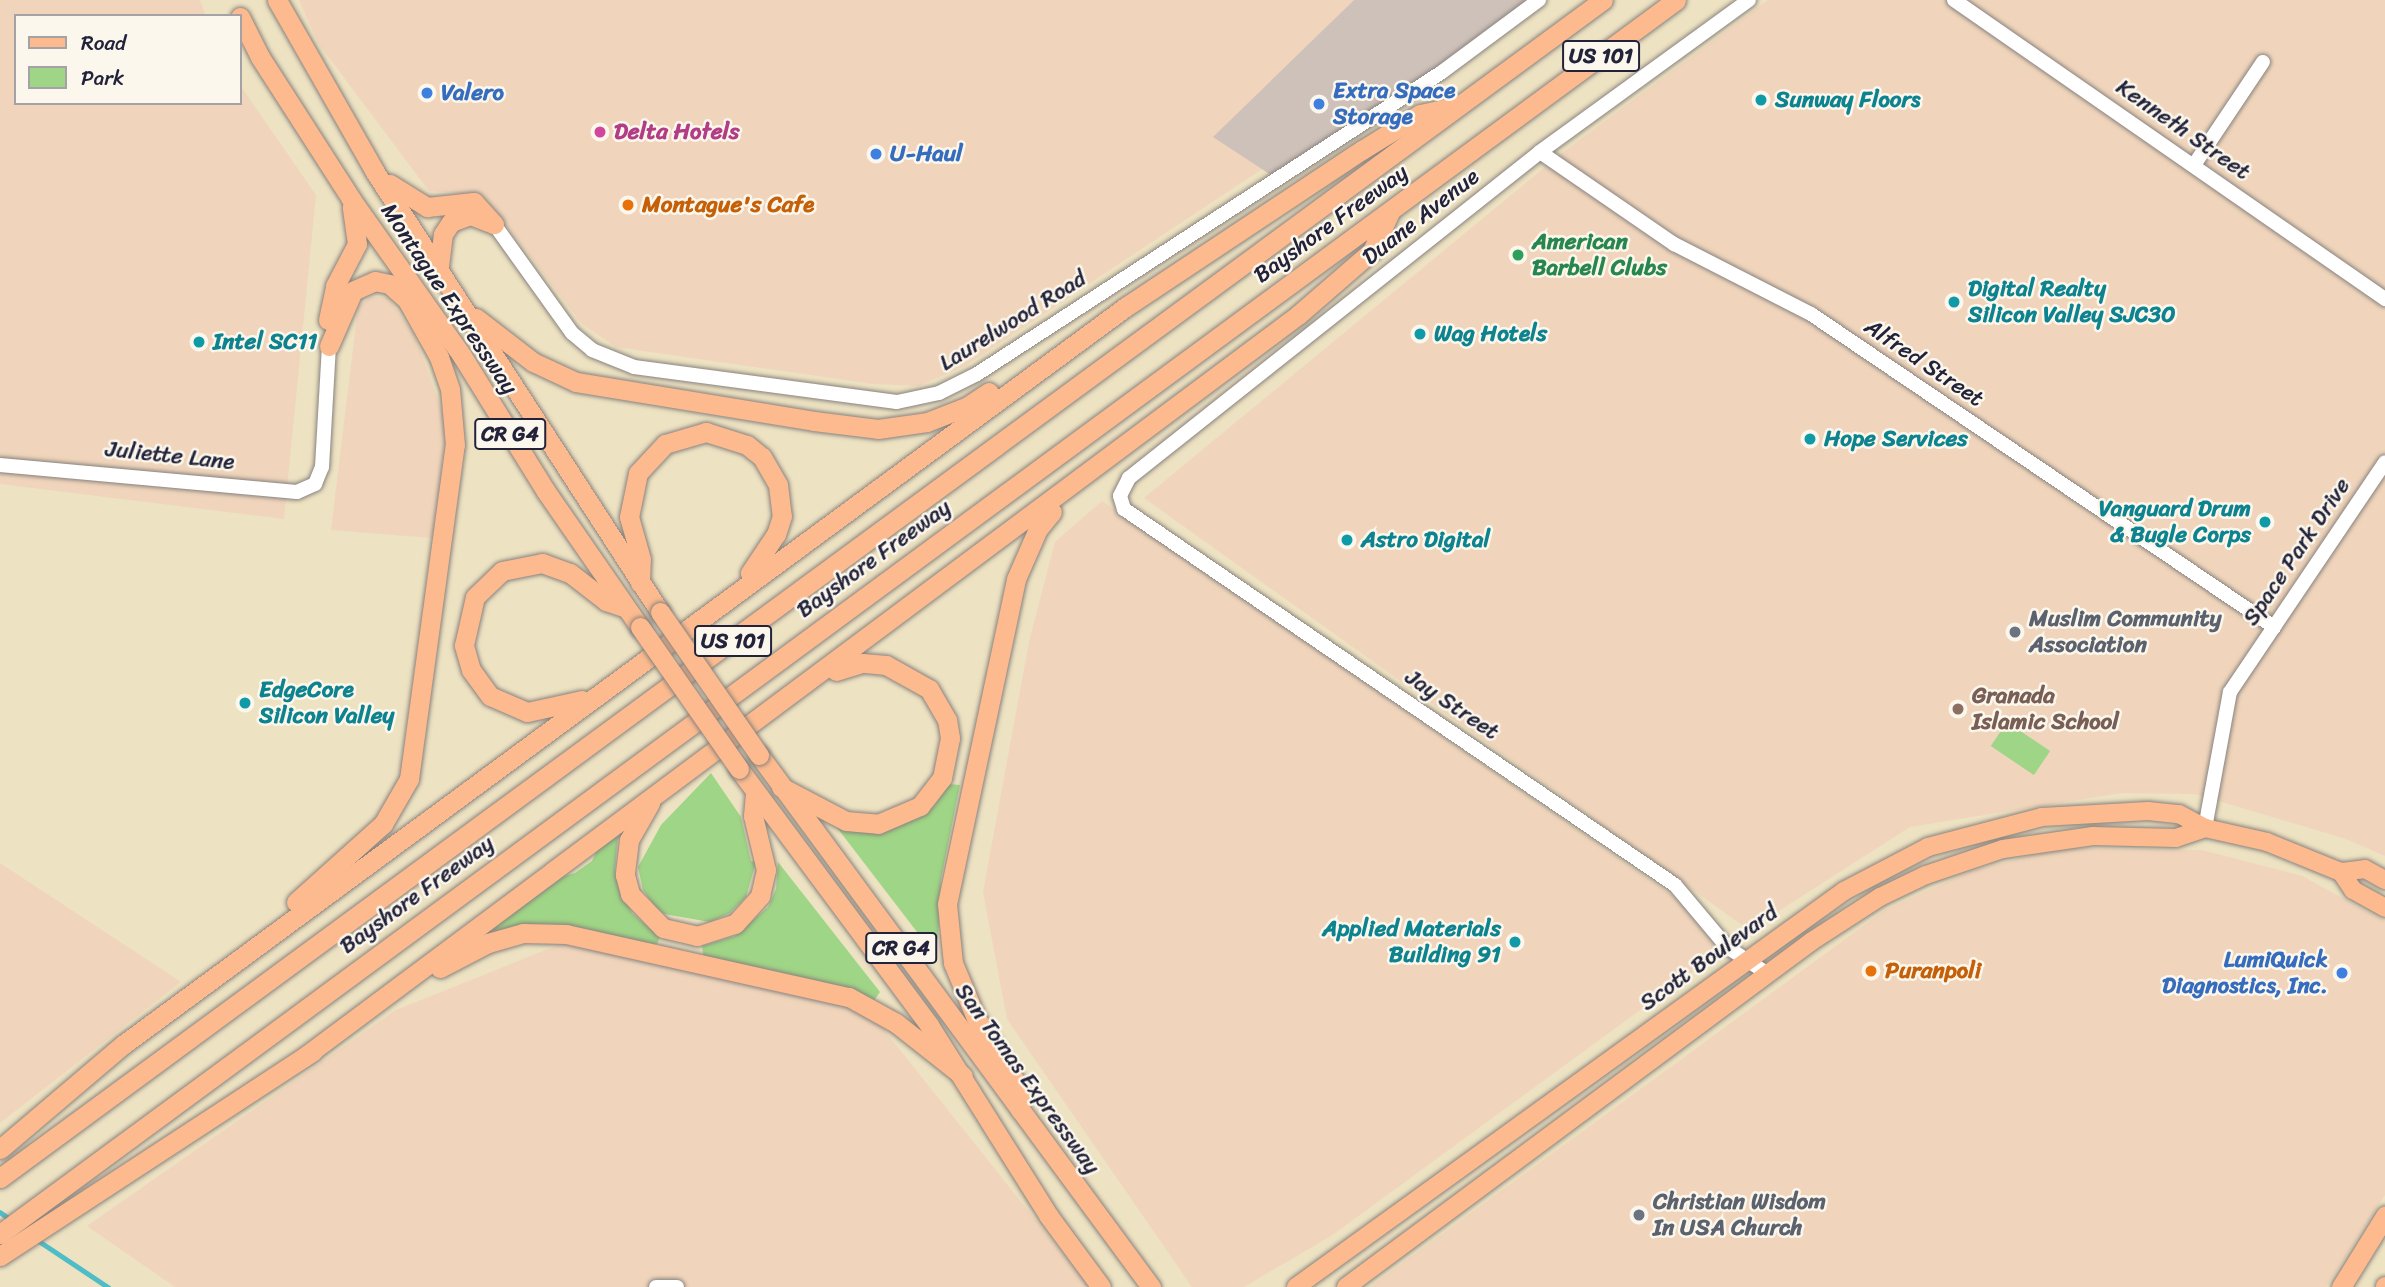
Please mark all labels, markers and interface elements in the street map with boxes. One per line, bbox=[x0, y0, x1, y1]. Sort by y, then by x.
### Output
legend bbox=[14, 14, 242, 105]
text: Road bbox=[81, 24, 126, 62]
road number: US 101 bbox=[1561, 38, 1641, 74]
text: Park bbox=[81, 59, 124, 97]
street label: Kenneth Street bbox=[2111, 74, 2255, 186]
place label: Extra Space Storage bbox=[1333, 77, 1456, 131]
place label: Valero bbox=[441, 79, 504, 107]
marker: Valero bbox=[419, 85, 435, 101]
place label: Sunway Floors bbox=[1775, 86, 1921, 114]
marker: Sunway Floors bbox=[1753, 92, 1769, 108]
marker: Extra Space Storage bbox=[1311, 96, 1327, 112]
place label: Delta Hotels bbox=[614, 118, 740, 146]
marker: Delta Hotels bbox=[592, 124, 608, 140]
place label: U-Haul bbox=[890, 140, 963, 168]
marker: U-Haul bbox=[868, 146, 884, 162]
street label: Bayshore Freeway bbox=[1249, 159, 1413, 289]
street label: Duane Avenue bbox=[1357, 163, 1485, 271]
place label: Montague's Cafe bbox=[642, 191, 815, 219]
marker: Montague's Cafe bbox=[620, 197, 636, 213]
street label: Montague Expressway bbox=[375, 198, 523, 400]
place label: American Barbell Clubs bbox=[1532, 228, 1666, 282]
marker: American Barbell Clubs bbox=[1510, 247, 1526, 263]
street label: Laurelwood Road bbox=[934, 265, 1092, 377]
place label: Digital Realty Silicon Valley SJC30 bbox=[1968, 275, 2175, 329]
marker: Digital Realty Silicon Valley SJC30 bbox=[1946, 294, 1962, 310]
street label: Alfred Street bbox=[1859, 313, 1989, 413]
place label: Wag Hotels bbox=[1434, 320, 1547, 348]
marker: Wag Hotels bbox=[1412, 326, 1428, 342]
place label: Intel SC11 bbox=[213, 328, 317, 356]
marker: Intel SC11 bbox=[191, 334, 207, 350]
road number: CR G4 bbox=[473, 416, 547, 452]
place label: Hope Services bbox=[1824, 425, 1968, 453]
marker: Hope Services bbox=[1802, 431, 1818, 447]
street label: Juliette Lane bbox=[104, 435, 236, 477]
street label: Space Park Drive bbox=[2237, 473, 2357, 631]
street label: Bayshore Freeway bbox=[792, 494, 956, 624]
place label: Vanguard Drum & Bugle Corps bbox=[2099, 495, 2251, 549]
marker: Vanguard Drum & Bugle Corps bbox=[2257, 514, 2273, 530]
place label: Astro Digital bbox=[1361, 526, 1490, 554]
marker: Astro Digital bbox=[1339, 532, 1355, 548]
place label: Muslim Community Association bbox=[2029, 605, 2222, 659]
road number: US 101 bbox=[693, 624, 773, 658]
marker: Muslim Community Association bbox=[2007, 624, 2023, 640]
street label: Jay Street bbox=[1400, 664, 1504, 746]
place label: EdgeCore Silicon Valley bbox=[259, 676, 394, 730]
place label: Granada Islamic School bbox=[1972, 682, 2119, 736]
marker: EdgeCore Silicon Valley bbox=[237, 695, 253, 711]
marker: Granada Islamic School bbox=[1950, 701, 1966, 717]
street label: Bayshore Freeway bbox=[335, 830, 499, 960]
street label: Scott Boulevard bbox=[1635, 899, 1783, 1017]
place label: Applied Materials Building 91 bbox=[1322, 915, 1501, 969]
road number: CR G4 bbox=[864, 930, 938, 965]
marker: Applied Materials Building 91 bbox=[1507, 934, 1523, 950]
place label: LumiQuick Diagnostics, Inc. bbox=[2162, 946, 2328, 1000]
place label: Puranpoli bbox=[1885, 957, 1981, 985]
marker: Puranpoli bbox=[1863, 963, 1879, 979]
marker: LumiQuick Diagnostics, Inc. bbox=[2334, 965, 2350, 981]
street label: San Tomas Expressway bbox=[948, 977, 1106, 1181]
place label: Christian Wisdom In USA Church bbox=[1653, 1188, 1827, 1242]
marker: Christian Wisdom In USA Church bbox=[1631, 1207, 1647, 1223]

